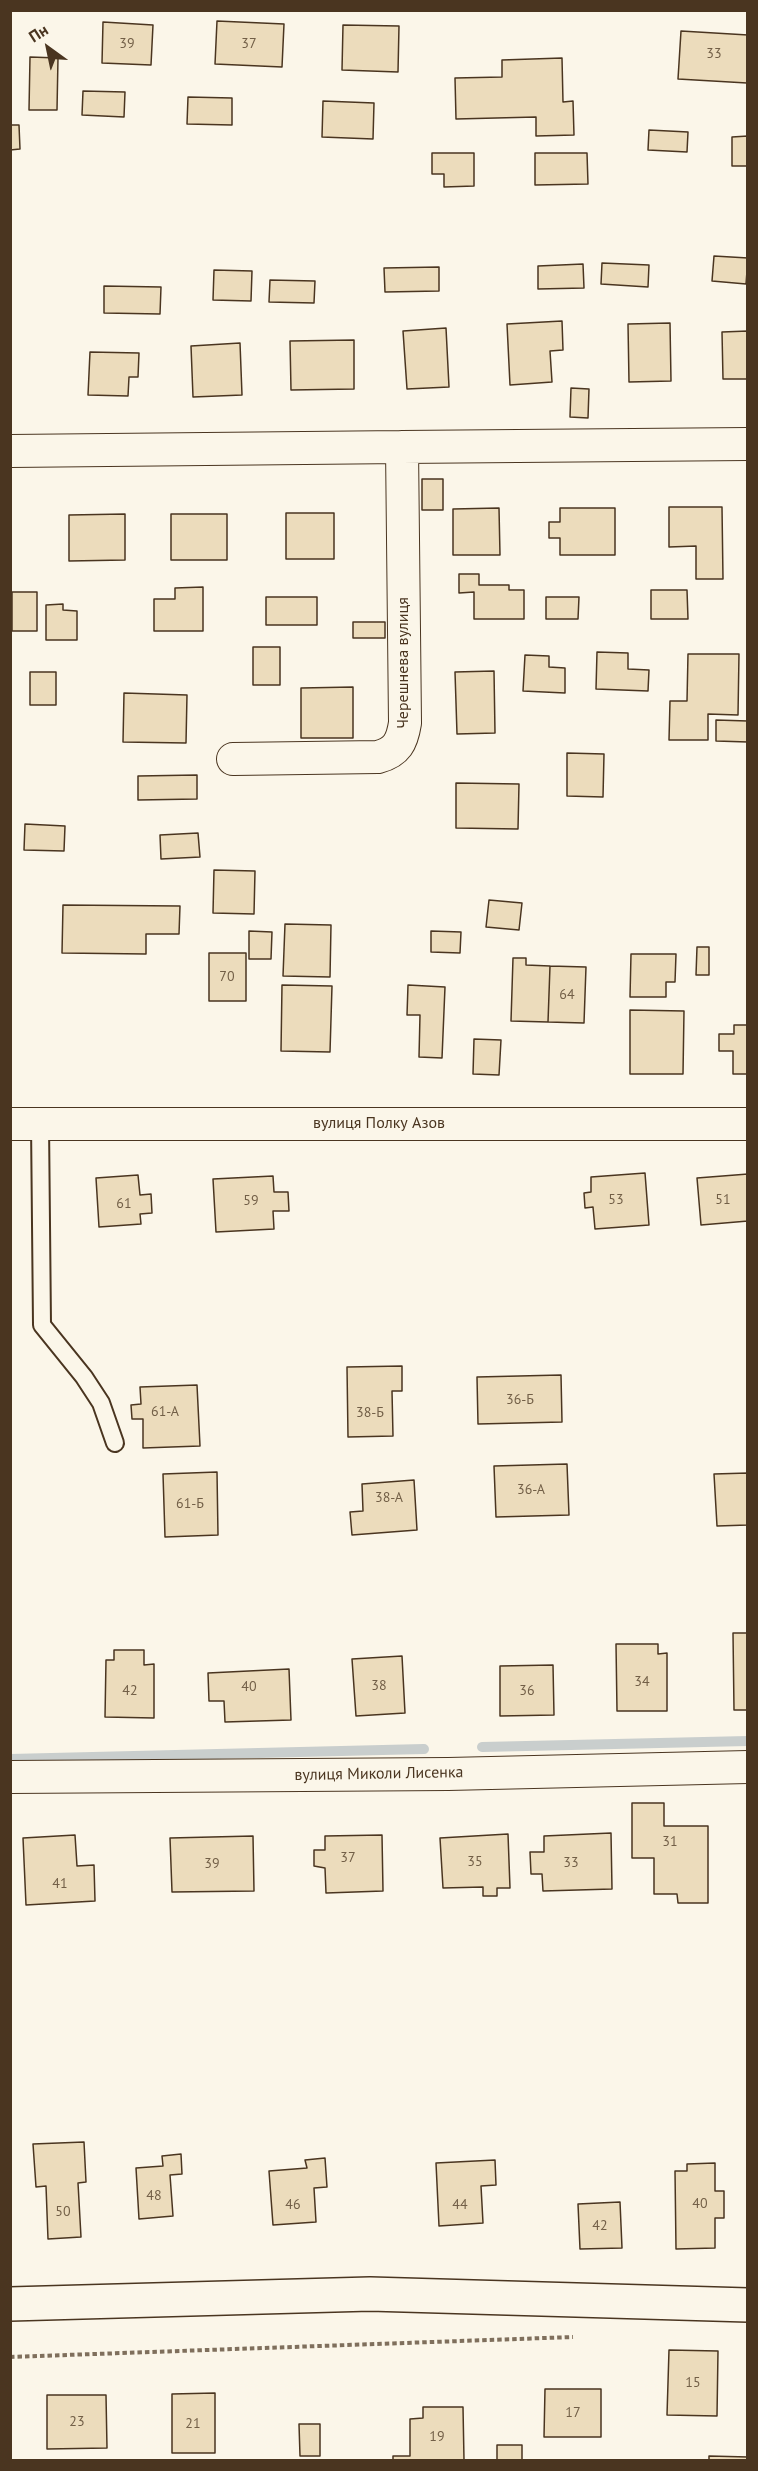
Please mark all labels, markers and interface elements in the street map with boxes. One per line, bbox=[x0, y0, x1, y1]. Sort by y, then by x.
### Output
north arrow bbox=[18, 18, 78, 78]
text: Пн bbox=[25, 19, 52, 46]
house number: 39 bbox=[119, 36, 135, 52]
house number: 37 bbox=[241, 36, 257, 52]
house number: 33 bbox=[706, 46, 722, 62]
street label: Черешнева вулиця bbox=[393, 597, 413, 729]
house number: 70 bbox=[219, 969, 235, 985]
house number: 64 bbox=[559, 987, 575, 1003]
street label: вулиця Полку Азов bbox=[313, 1113, 445, 1133]
house number: 53 bbox=[608, 1192, 624, 1208]
house number: 51 bbox=[715, 1192, 731, 1208]
house number: 59 bbox=[243, 1193, 259, 1209]
house number: 61 bbox=[116, 1196, 132, 1212]
house number: 36-Б bbox=[506, 1392, 534, 1408]
house number: 61-А bbox=[151, 1404, 179, 1420]
house number: 38-Б bbox=[356, 1405, 384, 1421]
house number: 36-А bbox=[517, 1482, 545, 1498]
house number: 38-А bbox=[375, 1490, 403, 1506]
house number: 61-Б bbox=[176, 1496, 204, 1512]
house number: 34 bbox=[634, 1674, 650, 1690]
house number: 38 bbox=[371, 1678, 387, 1694]
house number: 40 bbox=[241, 1679, 257, 1695]
house number: 42 bbox=[122, 1683, 138, 1699]
house number: 36 bbox=[519, 1683, 535, 1699]
street label: вулиця Миколи Лисенка bbox=[294, 1763, 464, 1785]
house number: 31 bbox=[662, 1834, 678, 1850]
house number: 37 bbox=[340, 1850, 356, 1866]
house number: 35 bbox=[467, 1854, 483, 1870]
house number: 33 bbox=[563, 1855, 579, 1871]
house number: 39 bbox=[204, 1856, 220, 1872]
house number: 41 bbox=[52, 1876, 68, 1892]
house number: 48 bbox=[146, 2188, 162, 2204]
house number: 40 bbox=[692, 2196, 708, 2212]
house number: 46 bbox=[285, 2197, 301, 2213]
house number: 44 bbox=[452, 2197, 468, 2213]
house number: 50 bbox=[55, 2204, 71, 2220]
house number: 42 bbox=[592, 2218, 608, 2234]
house number: 15 bbox=[685, 2375, 701, 2391]
house number: 17 bbox=[565, 2405, 581, 2421]
house number: 23 bbox=[69, 2414, 85, 2430]
house number: 21 bbox=[185, 2416, 201, 2432]
house number: 19 bbox=[429, 2429, 445, 2445]

